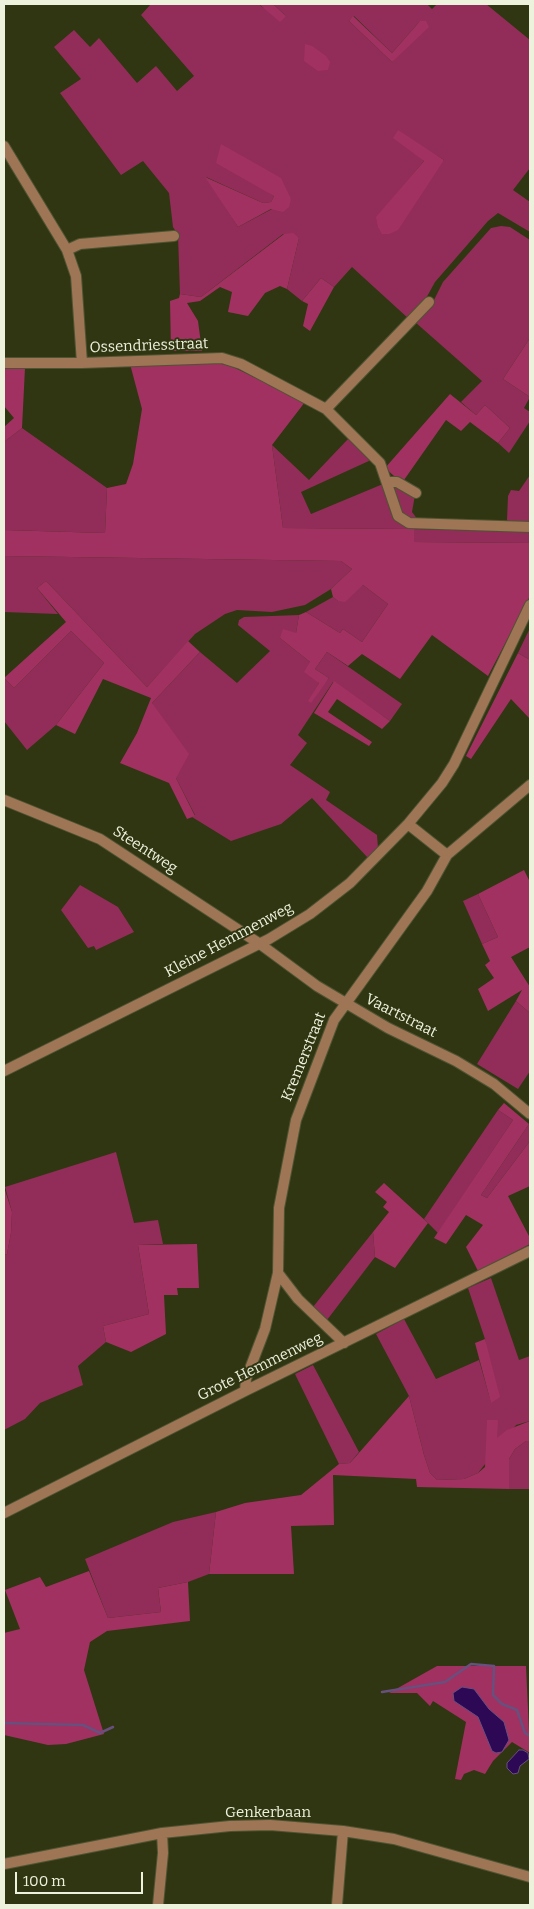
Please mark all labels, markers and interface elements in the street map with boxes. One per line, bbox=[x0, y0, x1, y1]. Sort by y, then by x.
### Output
street label: Ossendriesstraat bbox=[89, 335, 209, 357]
street label: Steentweg bbox=[109, 822, 181, 878]
street label: Kleine Hemmenweg bbox=[162, 899, 296, 981]
street label: Vaartstraat bbox=[362, 990, 440, 1042]
street label: Kremerstraat bbox=[278, 1010, 330, 1104]
street label: Grote Hemmenweg bbox=[195, 1329, 325, 1405]
street label: Genkerbaan bbox=[225, 1804, 311, 1822]
scale bar bbox=[18, 1862, 145, 1894]
text: 100 m bbox=[23, 1872, 66, 1890]

